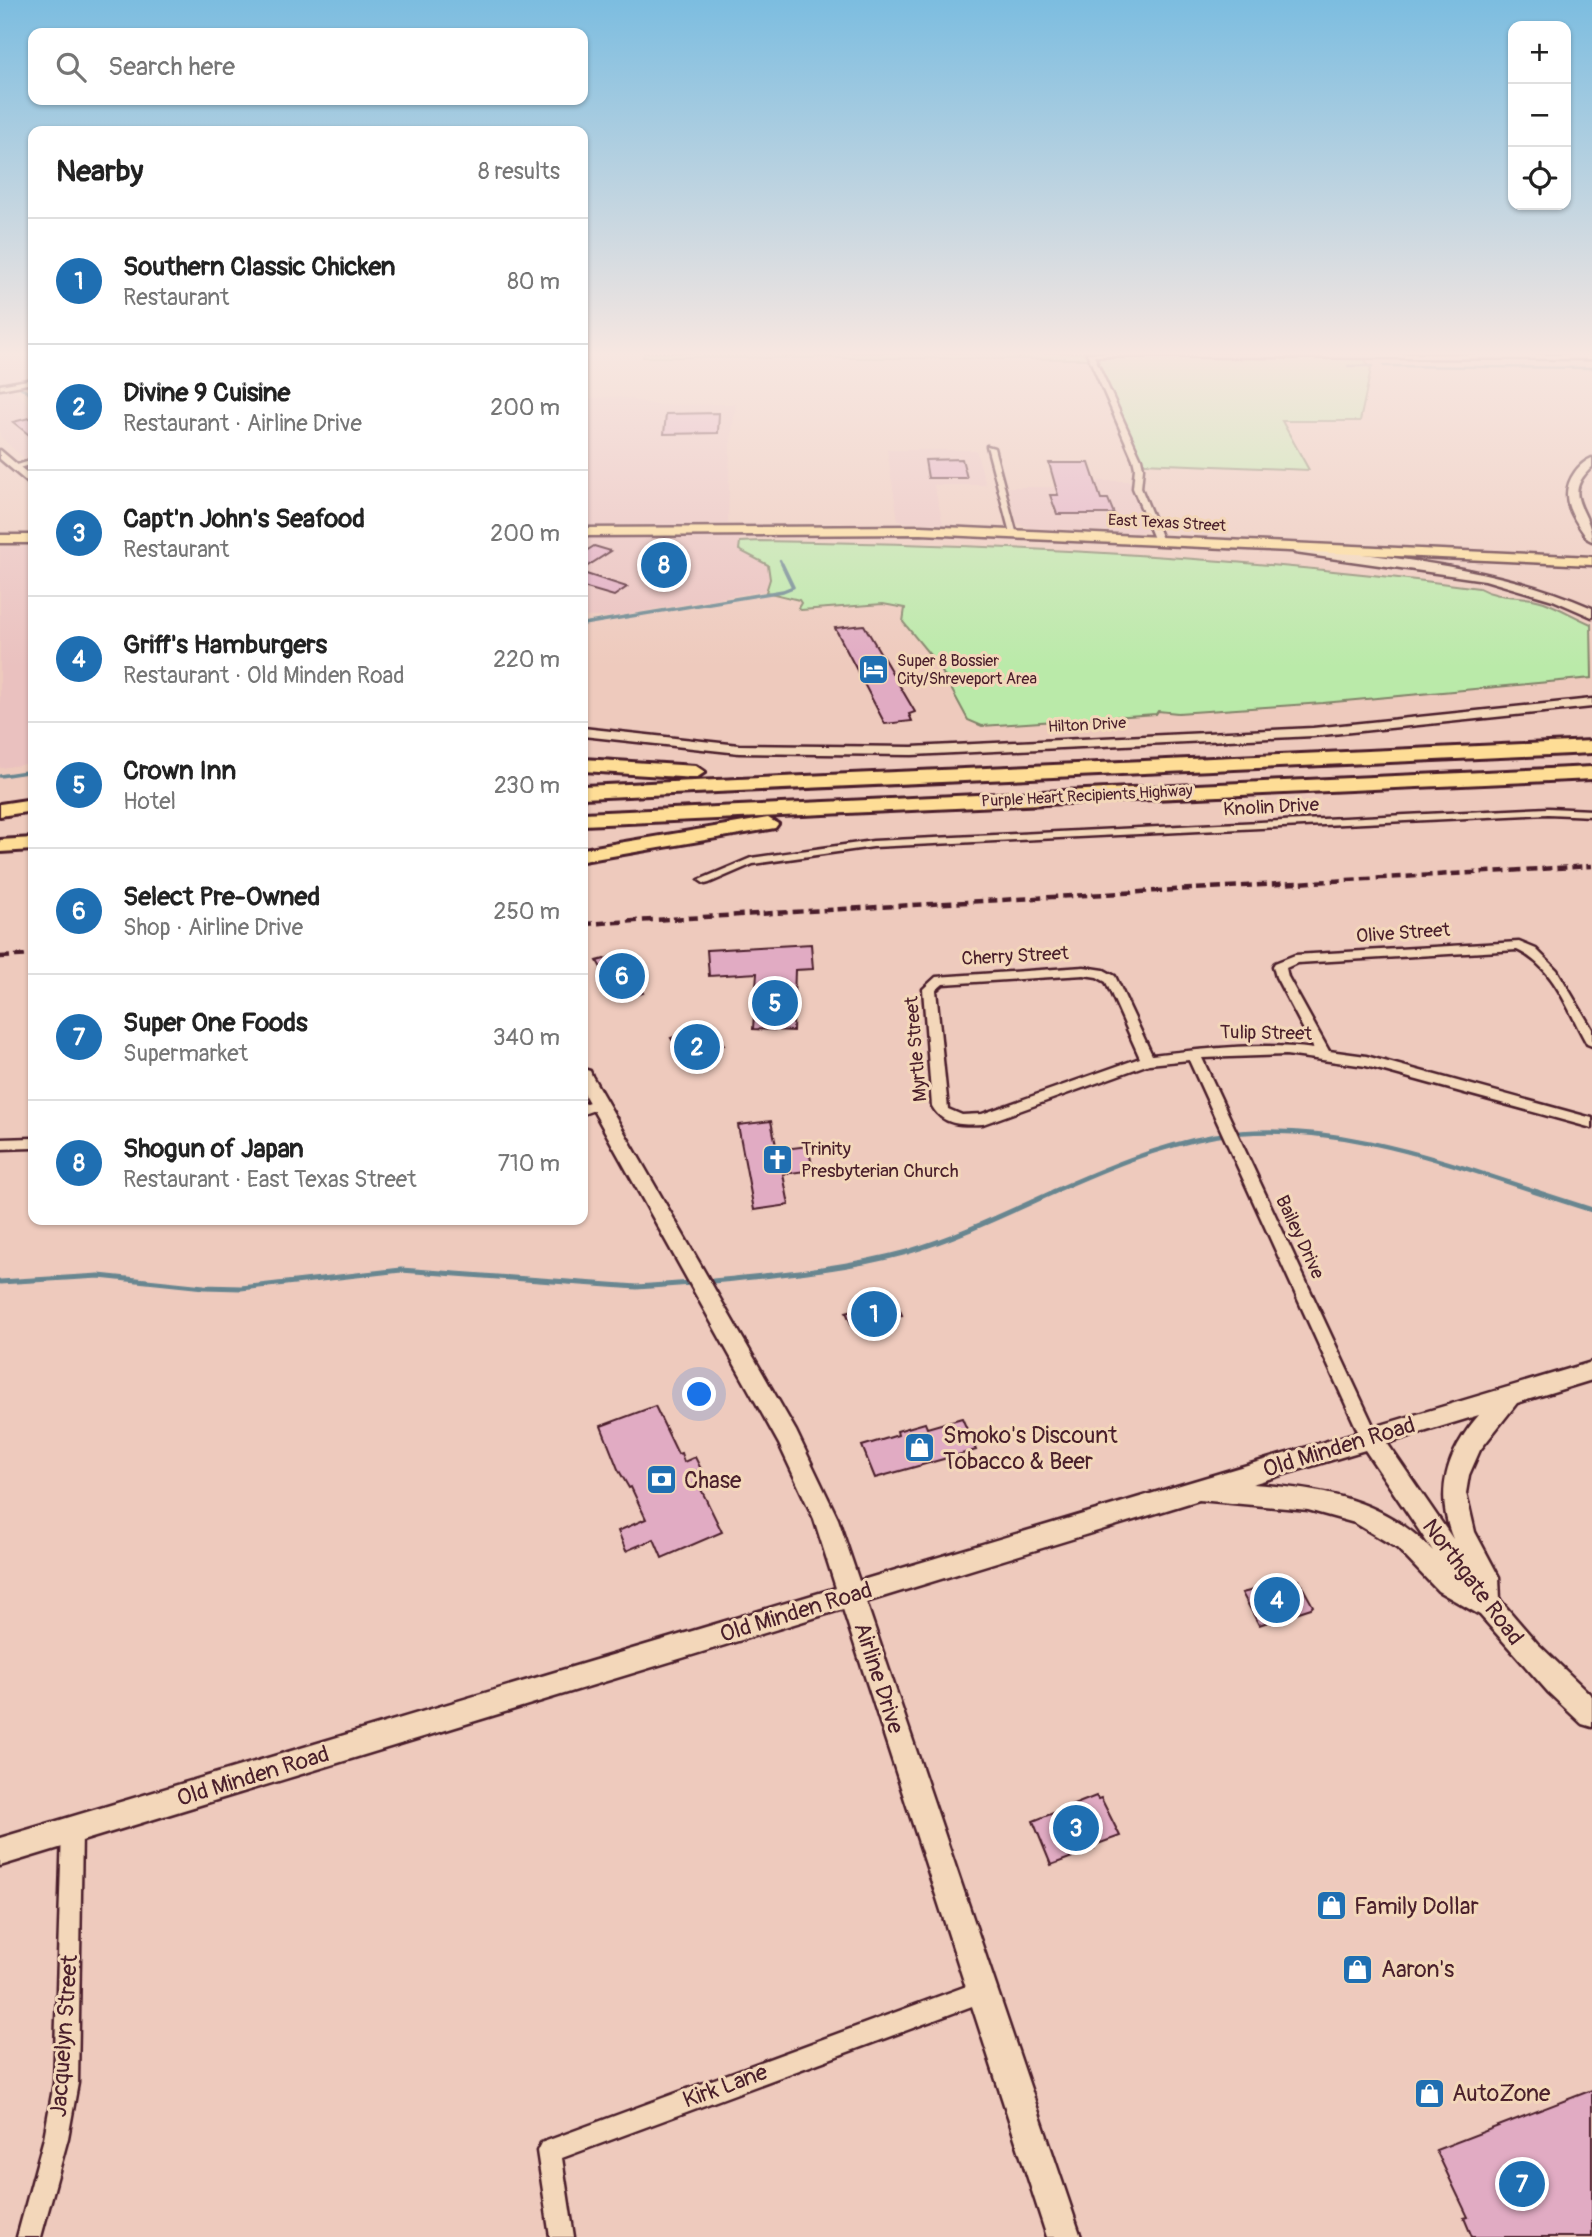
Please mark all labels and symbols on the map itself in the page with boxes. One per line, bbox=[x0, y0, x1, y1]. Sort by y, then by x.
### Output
street label: East Texas Street bbox=[1108, 510, 1227, 536]
pin: 8 bbox=[641, 539, 687, 591]
place label: Super 8 Bossier City/Shreveport Area bbox=[897, 651, 1037, 689]
hotel icon: Super 8 Bossier City/Shreveport Area bbox=[857, 653, 891, 687]
street label: Hilton Drive bbox=[1047, 713, 1127, 737]
street label: Purple Heart Recipients Highway bbox=[981, 780, 1193, 812]
street label: Knolin Drive bbox=[1222, 792, 1320, 821]
street label: Olive Street bbox=[1355, 918, 1451, 948]
street label: Cherry Street bbox=[961, 941, 1070, 971]
pin: 6 bbox=[599, 950, 645, 1002]
pin: 5 bbox=[752, 977, 798, 1029]
street label: Myrtle Street bbox=[899, 995, 933, 1103]
street label: Tulip Street bbox=[1220, 1020, 1313, 1046]
pin: 2 bbox=[674, 1021, 720, 1073]
place label: Trinity Presbyterian Church bbox=[801, 1137, 959, 1183]
church icon: Trinity Presbyterian Church bbox=[761, 1143, 795, 1177]
street label: Bailey Drive bbox=[1270, 1191, 1330, 1283]
pin: 1 bbox=[851, 1288, 897, 1340]
your location bbox=[682, 1377, 716, 1411]
street label: Old Minden Road bbox=[1259, 1410, 1419, 1484]
place label: Smoko's Discount Tobacco & Beer bbox=[943, 1421, 1118, 1476]
shop icon: Smoko's Discount Tobacco & Beer bbox=[903, 1431, 937, 1465]
bank icon: Chase bbox=[644, 1463, 678, 1497]
place label: Chase bbox=[684, 1466, 742, 1495]
street label: Northgate Road bbox=[1416, 1513, 1530, 1651]
pin: 4 bbox=[1254, 1574, 1300, 1626]
street label: Old Minden Road bbox=[716, 1575, 876, 1649]
street label: Airline Drive bbox=[847, 1619, 911, 1738]
street label: Old Minden Road bbox=[173, 1739, 333, 1813]
pin: 3 bbox=[1053, 1802, 1099, 1854]
shop icon: Family Dollar bbox=[1314, 1889, 1348, 1923]
place label: Family Dollar bbox=[1354, 1892, 1479, 1921]
shop icon: Aaron's bbox=[1341, 1952, 1375, 1986]
street label: Jacquelyn Street bbox=[44, 1953, 84, 2118]
place label: Aaron's bbox=[1381, 1955, 1454, 1984]
street label: Kirk Lane bbox=[679, 2057, 772, 2115]
shop icon: AutoZone bbox=[1412, 2076, 1446, 2110]
place label: AutoZone bbox=[1452, 2079, 1551, 2108]
pin: 7 bbox=[1499, 2158, 1545, 2210]

